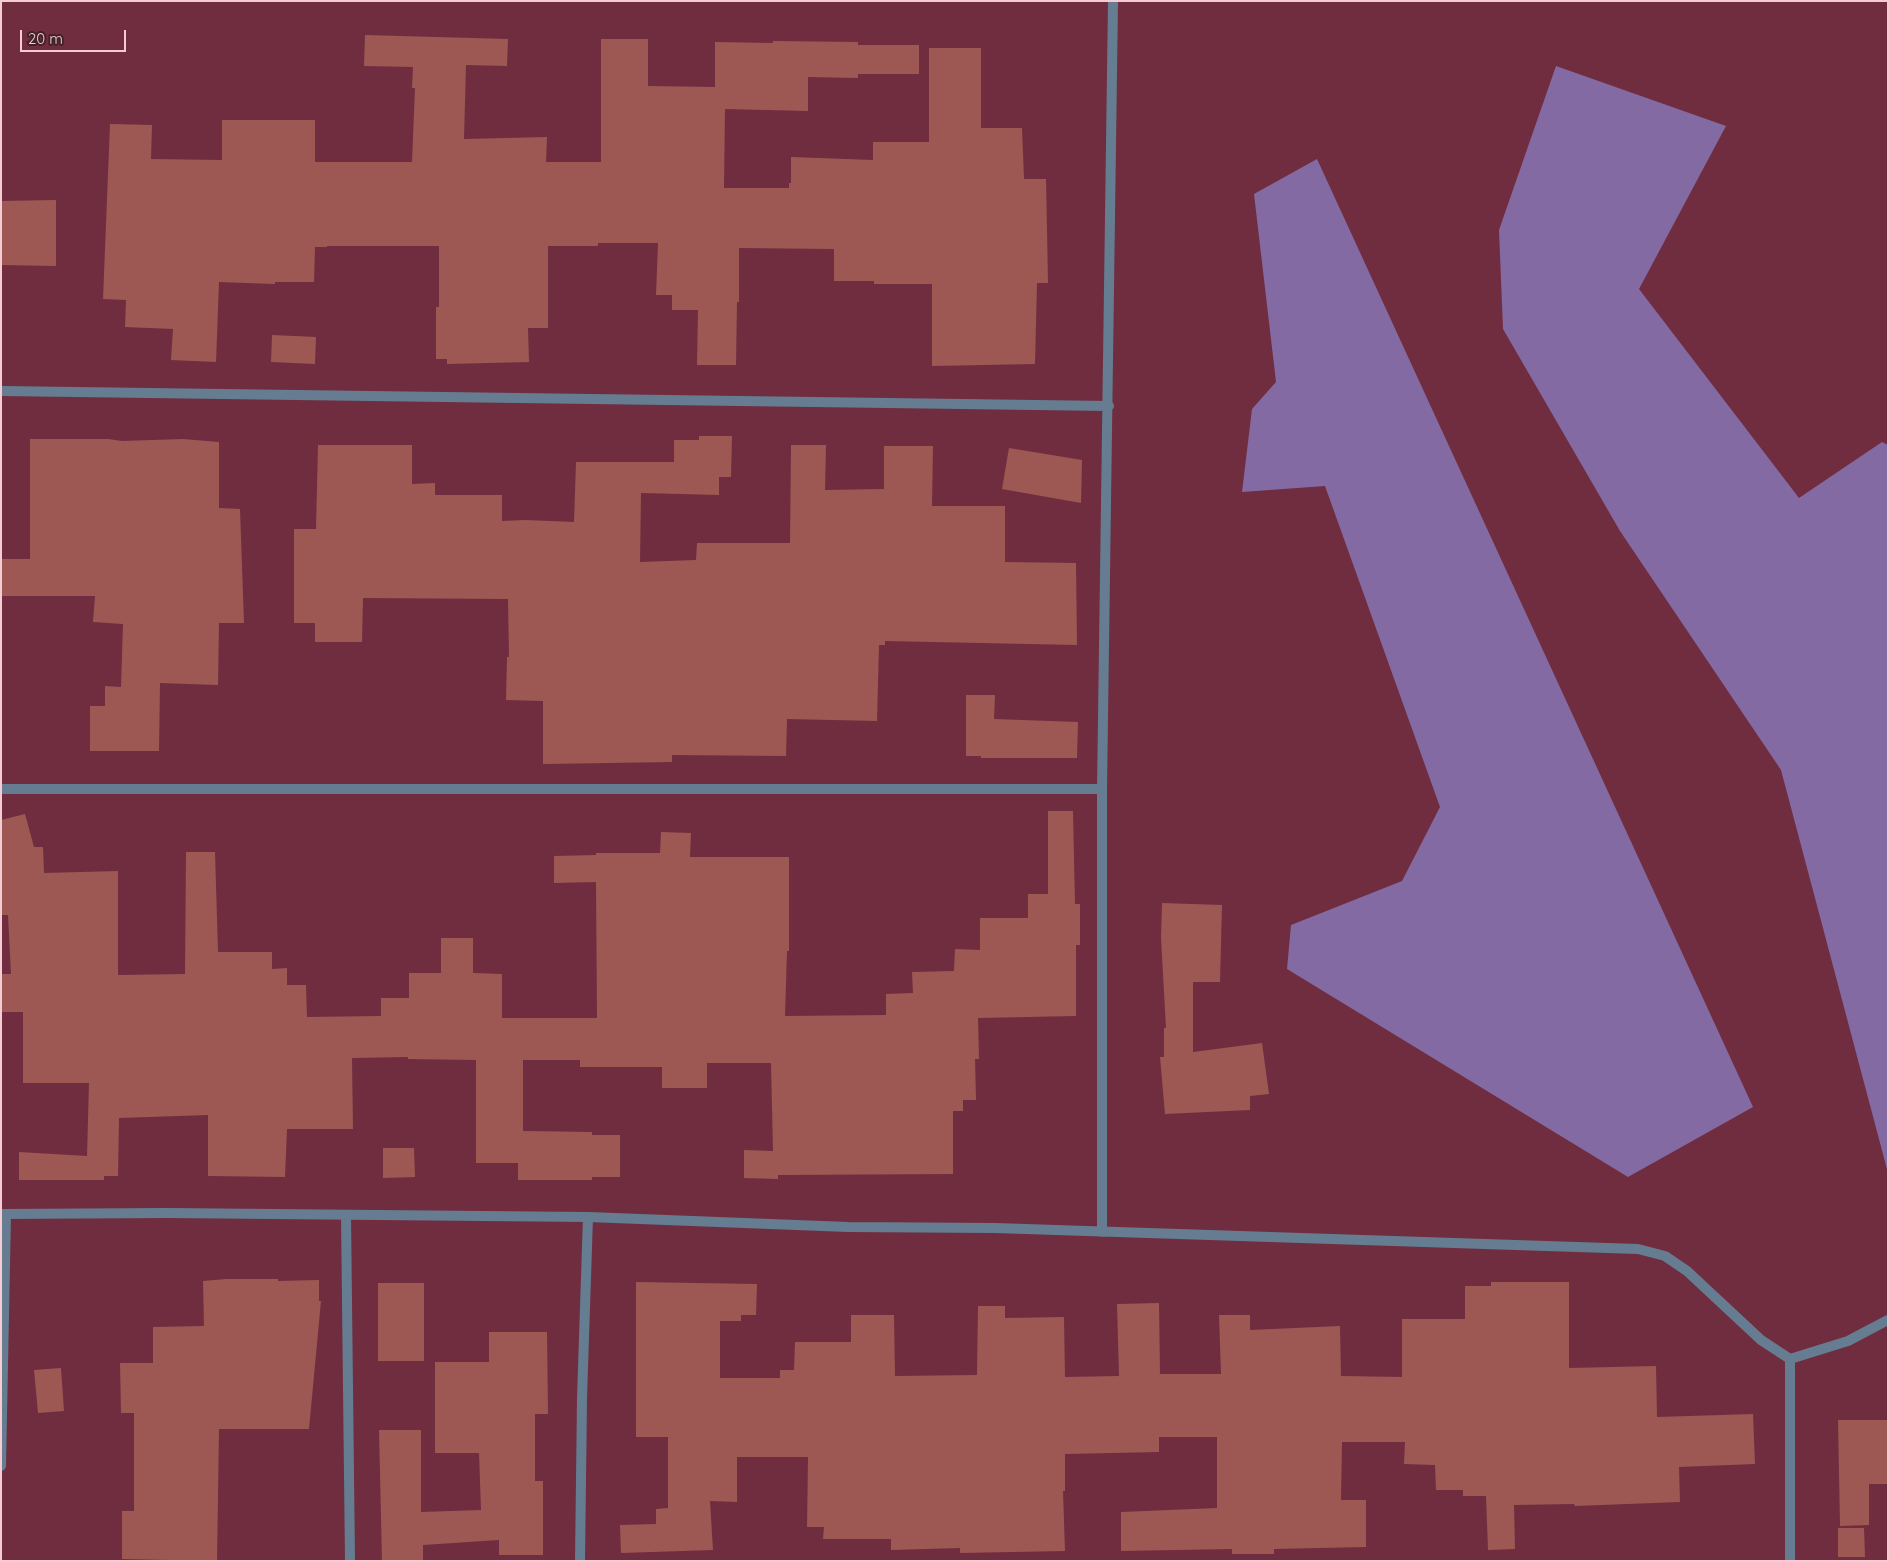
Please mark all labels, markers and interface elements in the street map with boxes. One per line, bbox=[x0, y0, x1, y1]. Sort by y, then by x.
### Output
scale bar bbox=[22, 20, 129, 52]
text: 20 m bbox=[28, 29, 63, 48]

